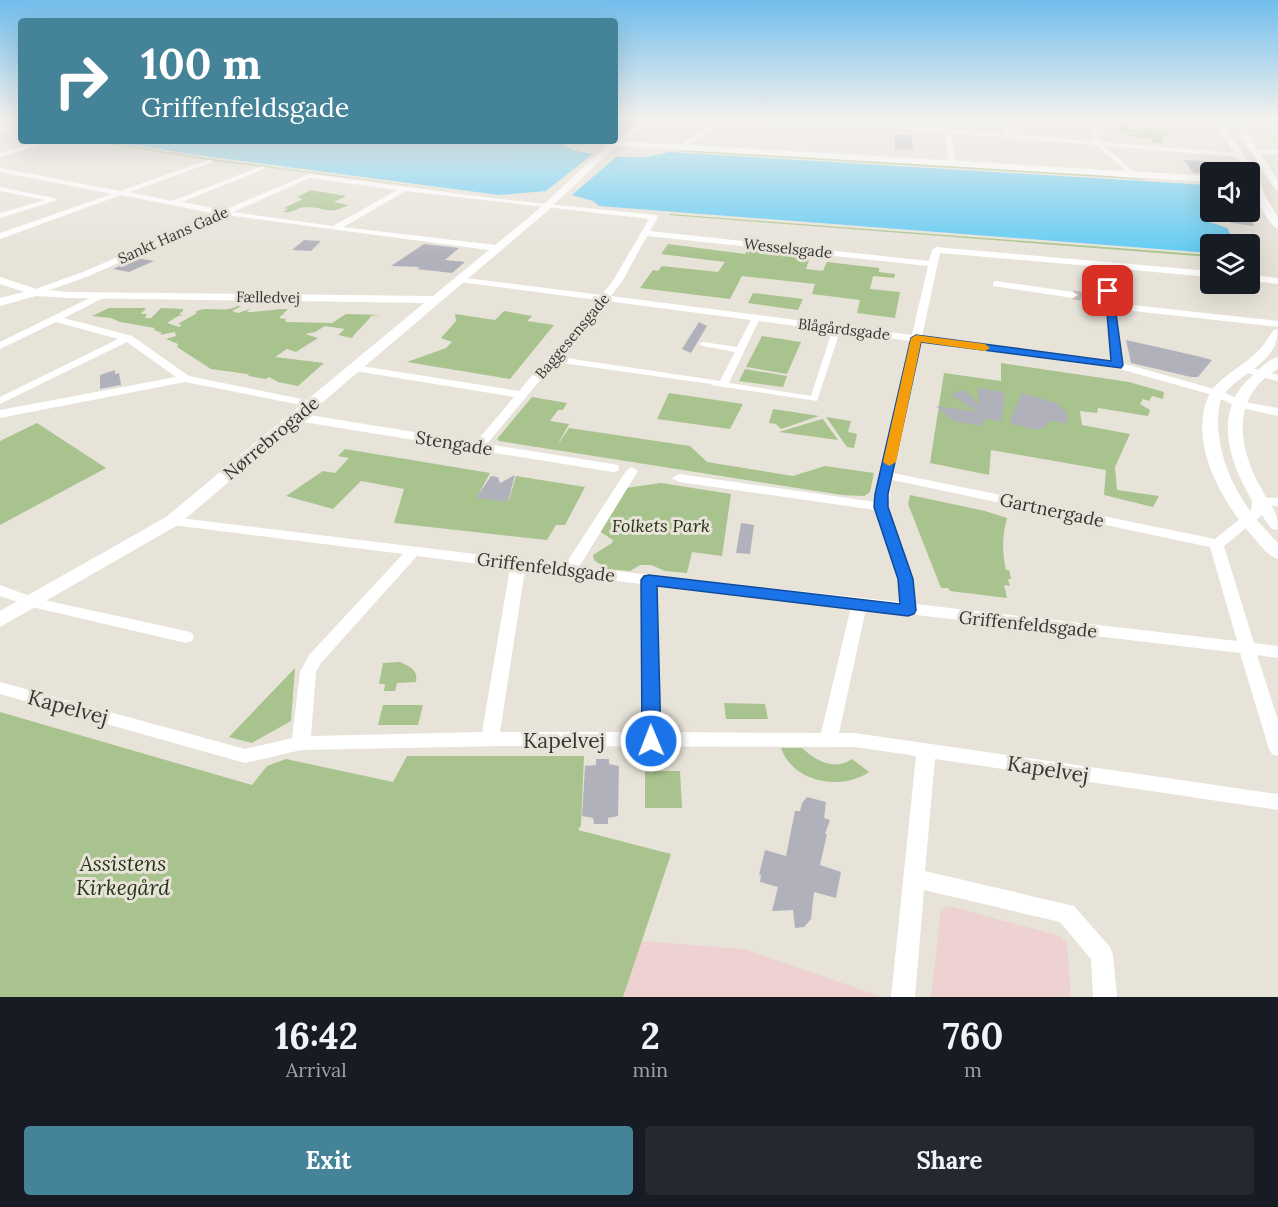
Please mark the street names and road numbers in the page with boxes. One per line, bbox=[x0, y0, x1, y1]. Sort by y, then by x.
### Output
street label: Sankt Hans Gade bbox=[115, 202, 231, 268]
street label: Wesselsgade bbox=[743, 234, 833, 262]
street label: Fælledvej bbox=[236, 287, 300, 307]
street label: Baggesensgade bbox=[531, 289, 613, 383]
street label: Blågårdsgade bbox=[797, 314, 891, 344]
street label: Nørrebrogade bbox=[219, 391, 324, 485]
street label: Stengade bbox=[414, 426, 494, 460]
street label: Gartnergade bbox=[998, 488, 1106, 532]
street label: Griffenfeldsgade bbox=[476, 547, 617, 587]
street label: Griffenfeldsgade bbox=[958, 605, 1099, 643]
street label: Kapelvej bbox=[25, 683, 111, 731]
street label: Kapelvej bbox=[523, 727, 605, 754]
street label: Kapelvej bbox=[1005, 749, 1091, 789]

